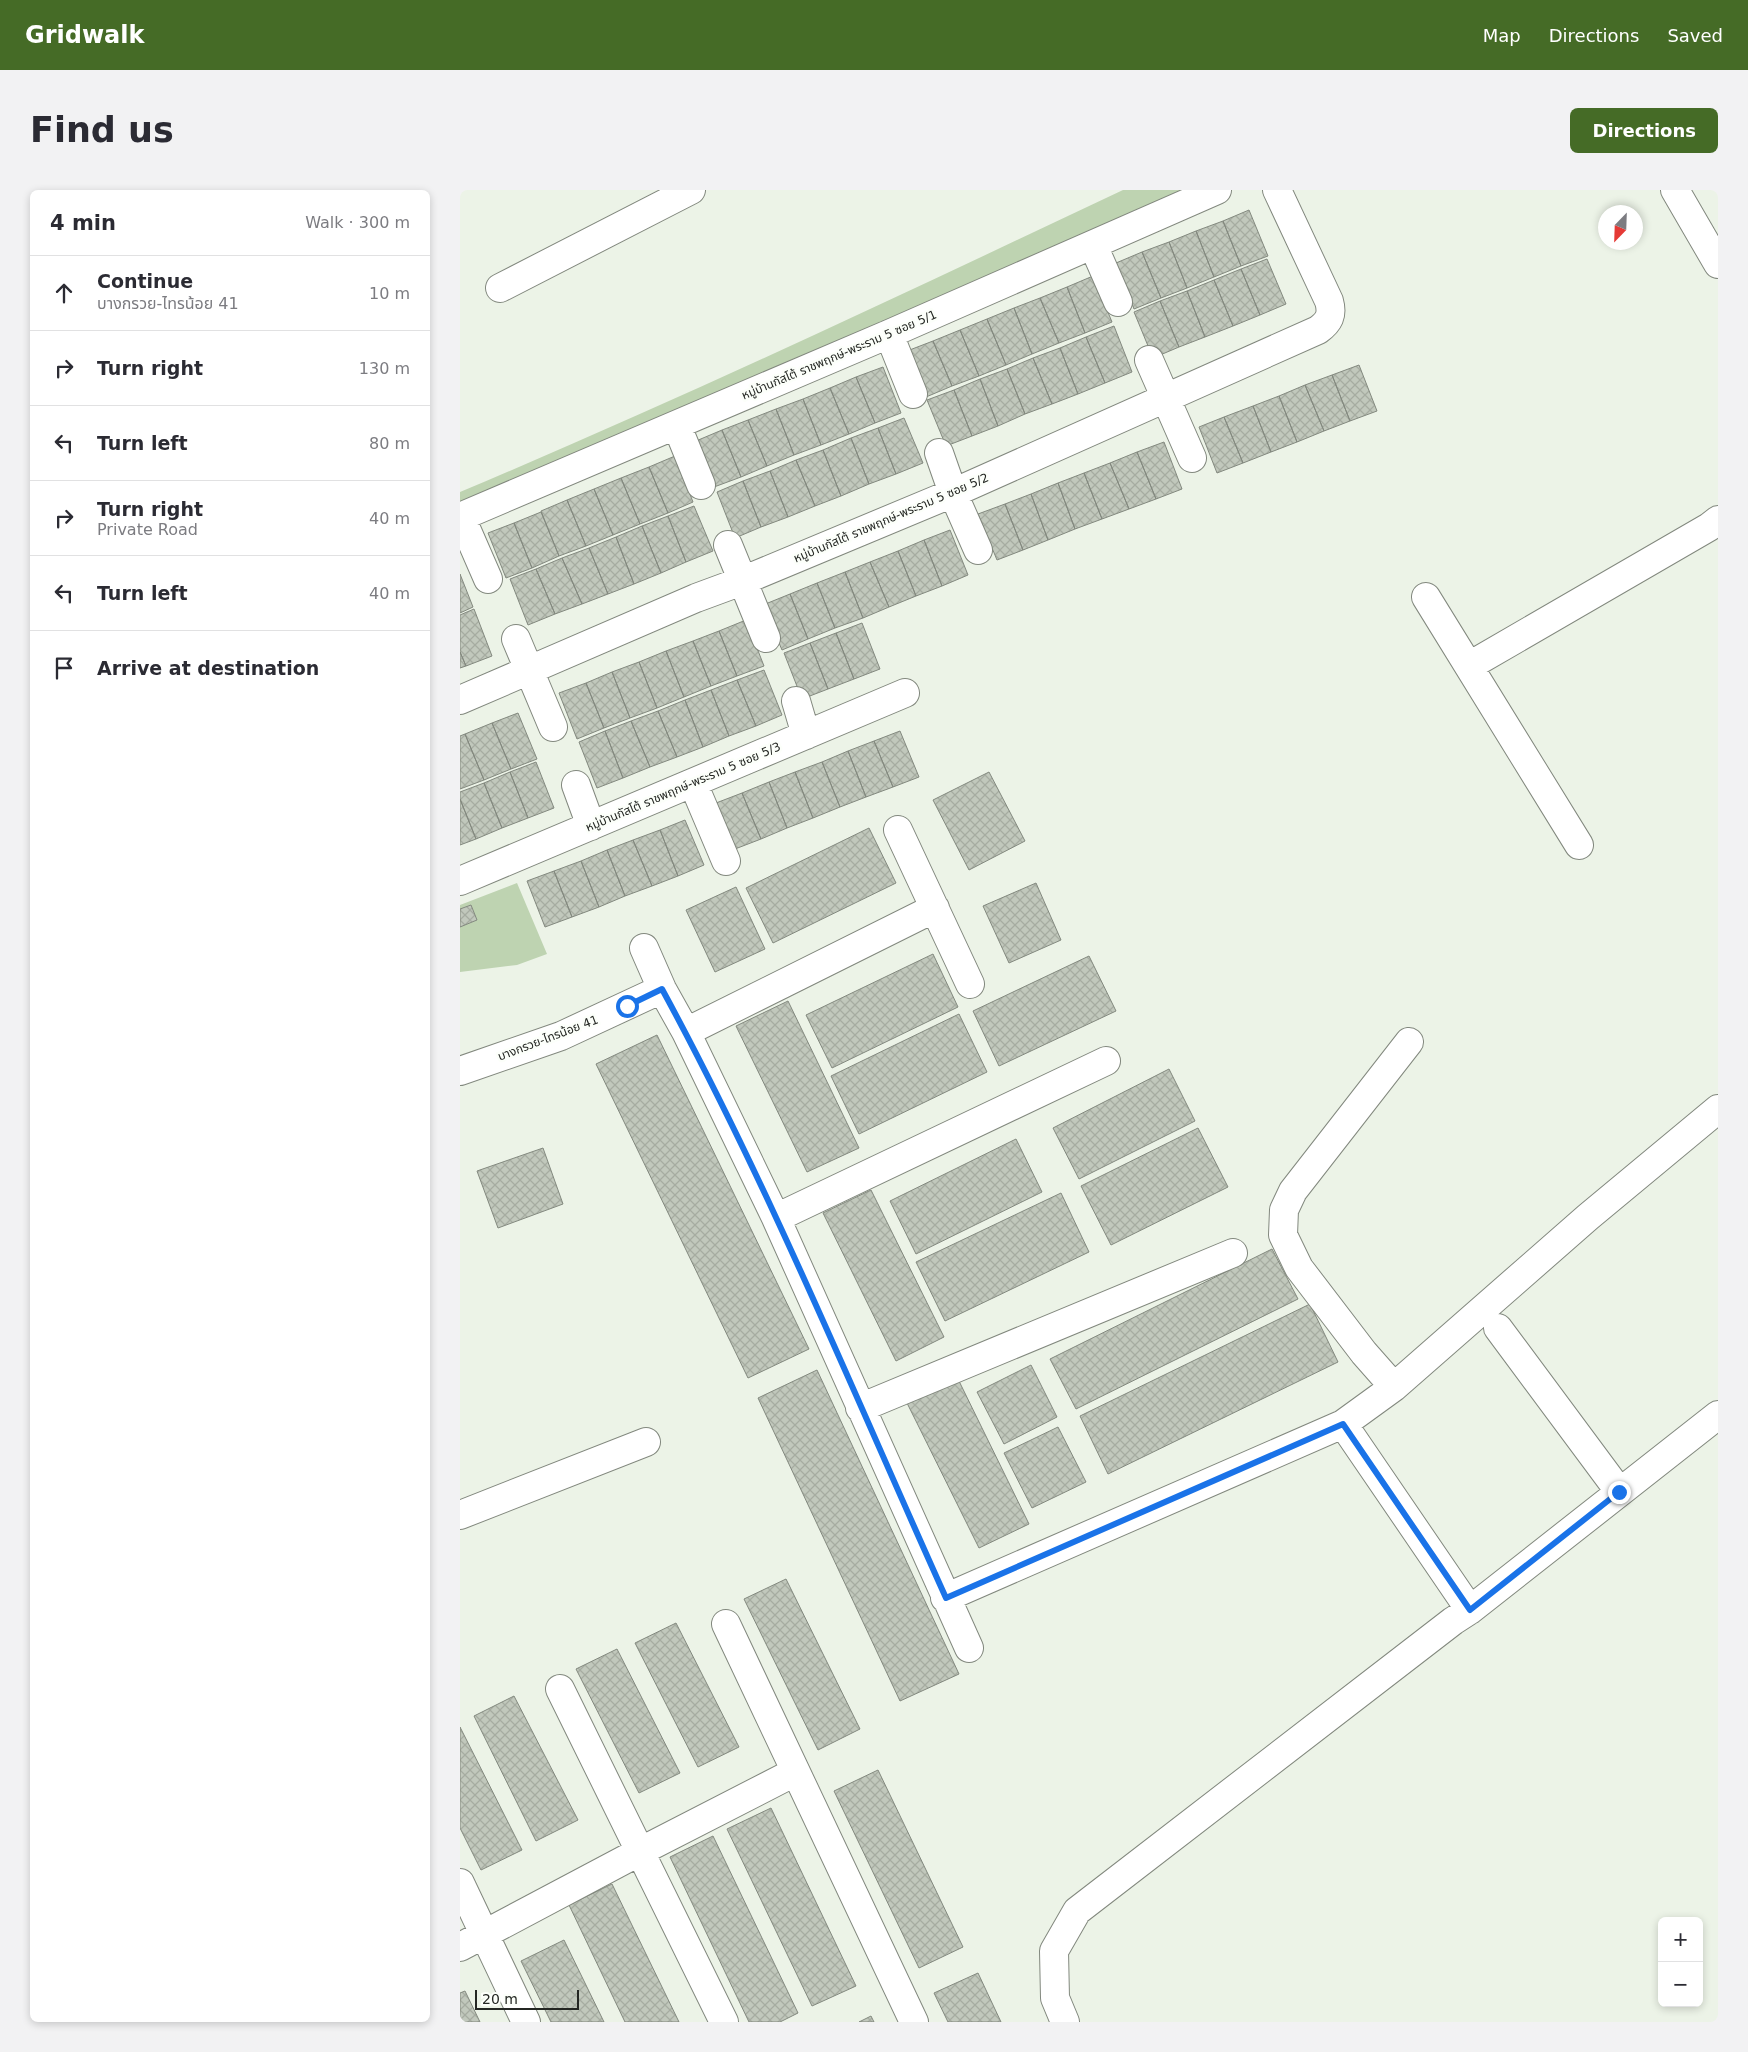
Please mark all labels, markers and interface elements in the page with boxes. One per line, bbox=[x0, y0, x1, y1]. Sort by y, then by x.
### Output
text: Gridwalk bbox=[25, 21, 145, 49]
text: Map bbox=[1483, 25, 1521, 46]
text: Directions bbox=[1549, 25, 1639, 46]
text: Saved bbox=[1667, 25, 1723, 46]
button: Directions bbox=[1570, 108, 1718, 153]
text: Find us bbox=[30, 110, 174, 150]
north arrow bbox=[1598, 205, 1643, 250]
text: 4 min bbox=[50, 211, 116, 235]
text: Walk · 300 m bbox=[305, 213, 410, 232]
text: Continue bbox=[97, 270, 193, 292]
icon: ahead bbox=[50, 279, 78, 307]
text: 10 m bbox=[369, 284, 410, 303]
text: บางกรวย-ไทรน้อย 41 bbox=[97, 294, 239, 313]
street label: หมู่บ้านกัสโต้ ราชพฤกษ์-พระราม 5 ซอย 5/1 bbox=[739, 307, 939, 403]
icon: right bbox=[50, 354, 78, 382]
text: Turn right bbox=[97, 357, 203, 379]
text: 130 m bbox=[359, 359, 410, 378]
icon: left bbox=[50, 429, 78, 457]
text: Turn left bbox=[97, 432, 188, 454]
text: 80 m bbox=[369, 434, 410, 453]
street label: หมู่บ้านกัสโต้ ราชพฤกษ์-พระราม 5 ซอย 5/2 bbox=[791, 470, 991, 566]
text: Turn right bbox=[97, 498, 203, 520]
icon: right bbox=[50, 504, 78, 532]
text: 40 m bbox=[369, 509, 410, 528]
text: Private Road bbox=[97, 520, 198, 539]
icon: left bbox=[50, 579, 78, 607]
text: Turn left bbox=[97, 582, 188, 604]
text: 40 m bbox=[369, 584, 410, 603]
icon: arrive bbox=[50, 654, 78, 682]
text: Arrive at destination bbox=[97, 657, 319, 679]
street label: หมู่บ้านกัสโต้ ราชพฤกษ์-พระราม 5 ซอย 5/3 bbox=[583, 739, 783, 835]
route start bbox=[616, 995, 639, 1018]
street label: บางกรวย-ไทรน้อย 41 bbox=[496, 1012, 600, 1064]
route end bbox=[1608, 1481, 1631, 1504]
map controls bbox=[1658, 1917, 1703, 2007]
button: + bbox=[1658, 1917, 1703, 1962]
button: − bbox=[1658, 1962, 1703, 2007]
scale bar bbox=[475, 1987, 579, 2010]
text: 20 m bbox=[482, 1991, 518, 2007]

